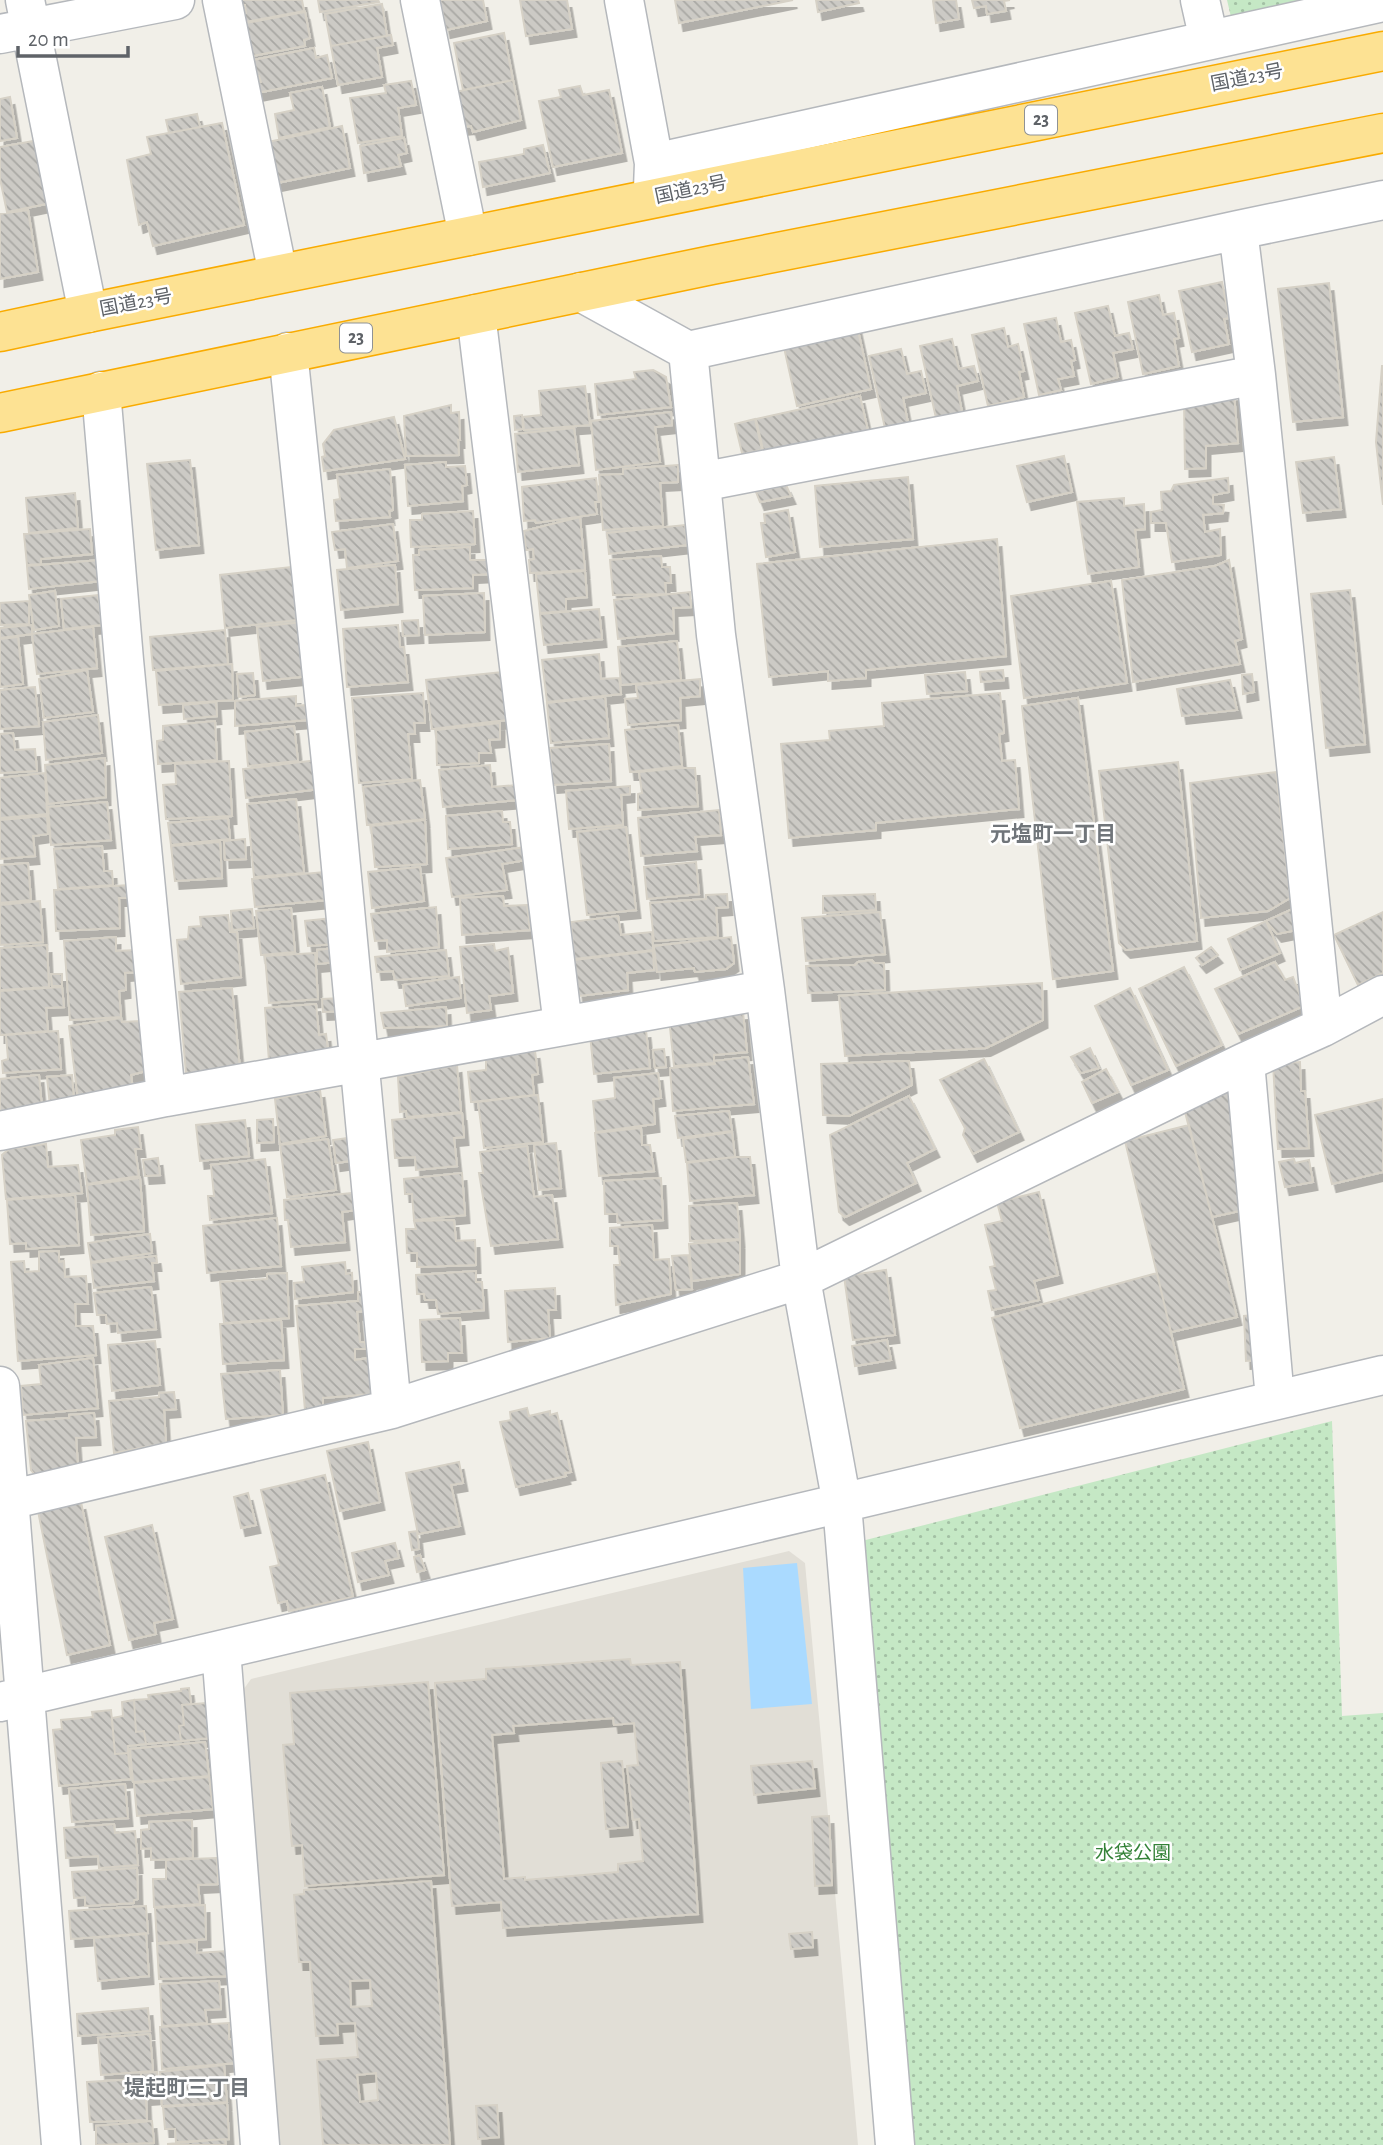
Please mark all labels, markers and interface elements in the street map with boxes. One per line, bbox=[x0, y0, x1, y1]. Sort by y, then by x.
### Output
scale bar bbox=[18, 14, 128, 58]
text: 20 m bbox=[28, 29, 69, 50]
street label: 国道23号 bbox=[1209, 61, 1285, 94]
road number: 23 bbox=[1025, 106, 1057, 134]
street label: 国道23号 bbox=[653, 172, 729, 207]
street label: 国道23号 bbox=[98, 286, 174, 319]
road number: 23 bbox=[340, 324, 372, 352]
district label: 元塩町一丁目 bbox=[990, 822, 1116, 845]
park label: 水袋公園 bbox=[1095, 1842, 1171, 1863]
district label: 堤起町三丁目 bbox=[124, 2077, 250, 2099]

